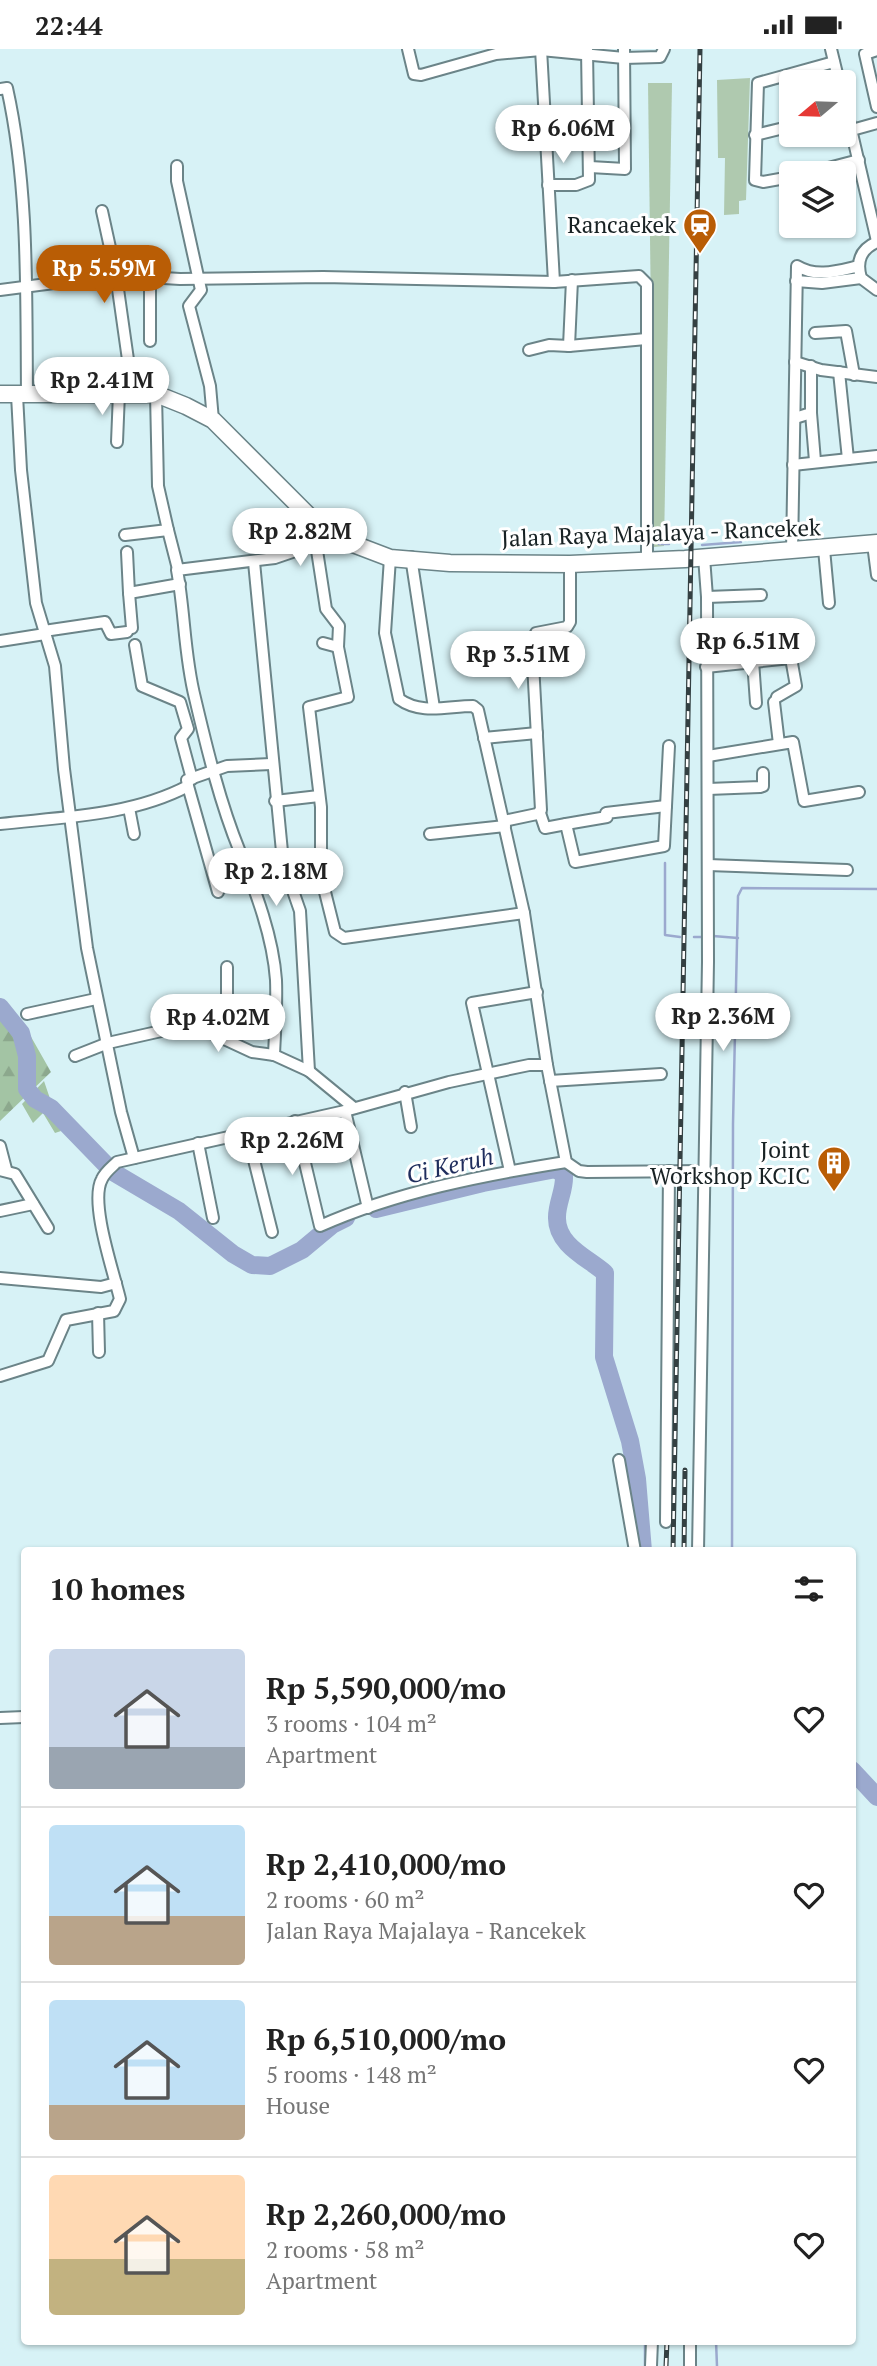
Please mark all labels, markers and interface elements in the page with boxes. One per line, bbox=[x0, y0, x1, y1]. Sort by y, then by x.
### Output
text: 22:44 bbox=[35, 8, 103, 42]
north arrow bbox=[779, 70, 856, 147]
map controls bbox=[779, 70, 856, 238]
pin: Rp 6.06M bbox=[491, 106, 635, 165]
text: Rp 6.06M bbox=[511, 112, 615, 143]
button: layers bbox=[779, 161, 856, 238]
station icon: Rancaekek bbox=[681, 206, 719, 255]
place label: Rancaekek bbox=[567, 209, 676, 240]
pin: Rp 5.59M bbox=[32, 245, 176, 305]
text: Rp 5.59M bbox=[52, 252, 156, 283]
pin: Rp 2.41M bbox=[30, 357, 174, 417]
text: Rp 2.41M bbox=[50, 364, 154, 395]
pin: Rp 2.82M bbox=[228, 509, 372, 568]
street label: Jalan Raya Majalaya - Rancekek bbox=[501, 511, 821, 554]
text: Rp 2.82M bbox=[248, 515, 352, 546]
pin: Rp 6.51M bbox=[676, 619, 820, 678]
text: Rp 6.51M bbox=[696, 625, 800, 656]
pin: Rp 3.51M bbox=[446, 631, 590, 691]
text: Rp 3.51M bbox=[466, 638, 570, 669]
pin: Rp 2.18M bbox=[204, 849, 348, 908]
text: Rp 2.18M bbox=[224, 855, 328, 886]
pin: Rp 2.36M bbox=[651, 993, 795, 1053]
pin: Rp 4.02M bbox=[146, 995, 290, 1054]
text: Rp 2.36M bbox=[671, 1000, 775, 1031]
text: Rp 4.02M bbox=[166, 1001, 270, 1032]
pin: Rp 2.26M bbox=[220, 1117, 364, 1177]
text: Rp 2.26M bbox=[240, 1124, 344, 1155]
place label: Joint Workshop KCIC bbox=[650, 1134, 810, 1191]
water label: Ci Keruh bbox=[403, 1139, 497, 1191]
building icon: Joint Workshop KCIC bbox=[815, 1144, 853, 1193]
text: 10 homes bbox=[49, 1569, 185, 1609]
icon: filters bbox=[790, 1570, 828, 1608]
text: Rp 5,590,000/mo bbox=[266, 1668, 506, 1708]
icon: home bbox=[105, 1677, 189, 1761]
icon: heart bbox=[790, 1700, 828, 1738]
text: 3 rooms · 104 m² bbox=[266, 1708, 437, 1739]
text: Apartment bbox=[266, 1739, 377, 1770]
text: Rp 2,410,000/mo bbox=[266, 1844, 506, 1884]
icon: home bbox=[105, 1853, 189, 1937]
icon: heart bbox=[790, 1876, 828, 1914]
text: 2 rooms · 60 m² bbox=[266, 1884, 425, 1915]
text: Jalan Raya Majalaya - Rancekek bbox=[266, 1915, 586, 1946]
text: Rp 6,510,000/mo bbox=[266, 2019, 506, 2059]
icon: home bbox=[105, 2028, 189, 2112]
icon: heart bbox=[790, 2051, 828, 2089]
text: 5 rooms · 148 m² bbox=[266, 2059, 437, 2090]
text: House bbox=[266, 2090, 330, 2121]
text: Rp 2,260,000/mo bbox=[266, 2194, 506, 2234]
icon: home bbox=[105, 2203, 189, 2287]
icon: heart bbox=[790, 2226, 828, 2264]
text: 2 rooms · 58 m² bbox=[266, 2234, 425, 2265]
text: Apartment bbox=[266, 2265, 377, 2296]

